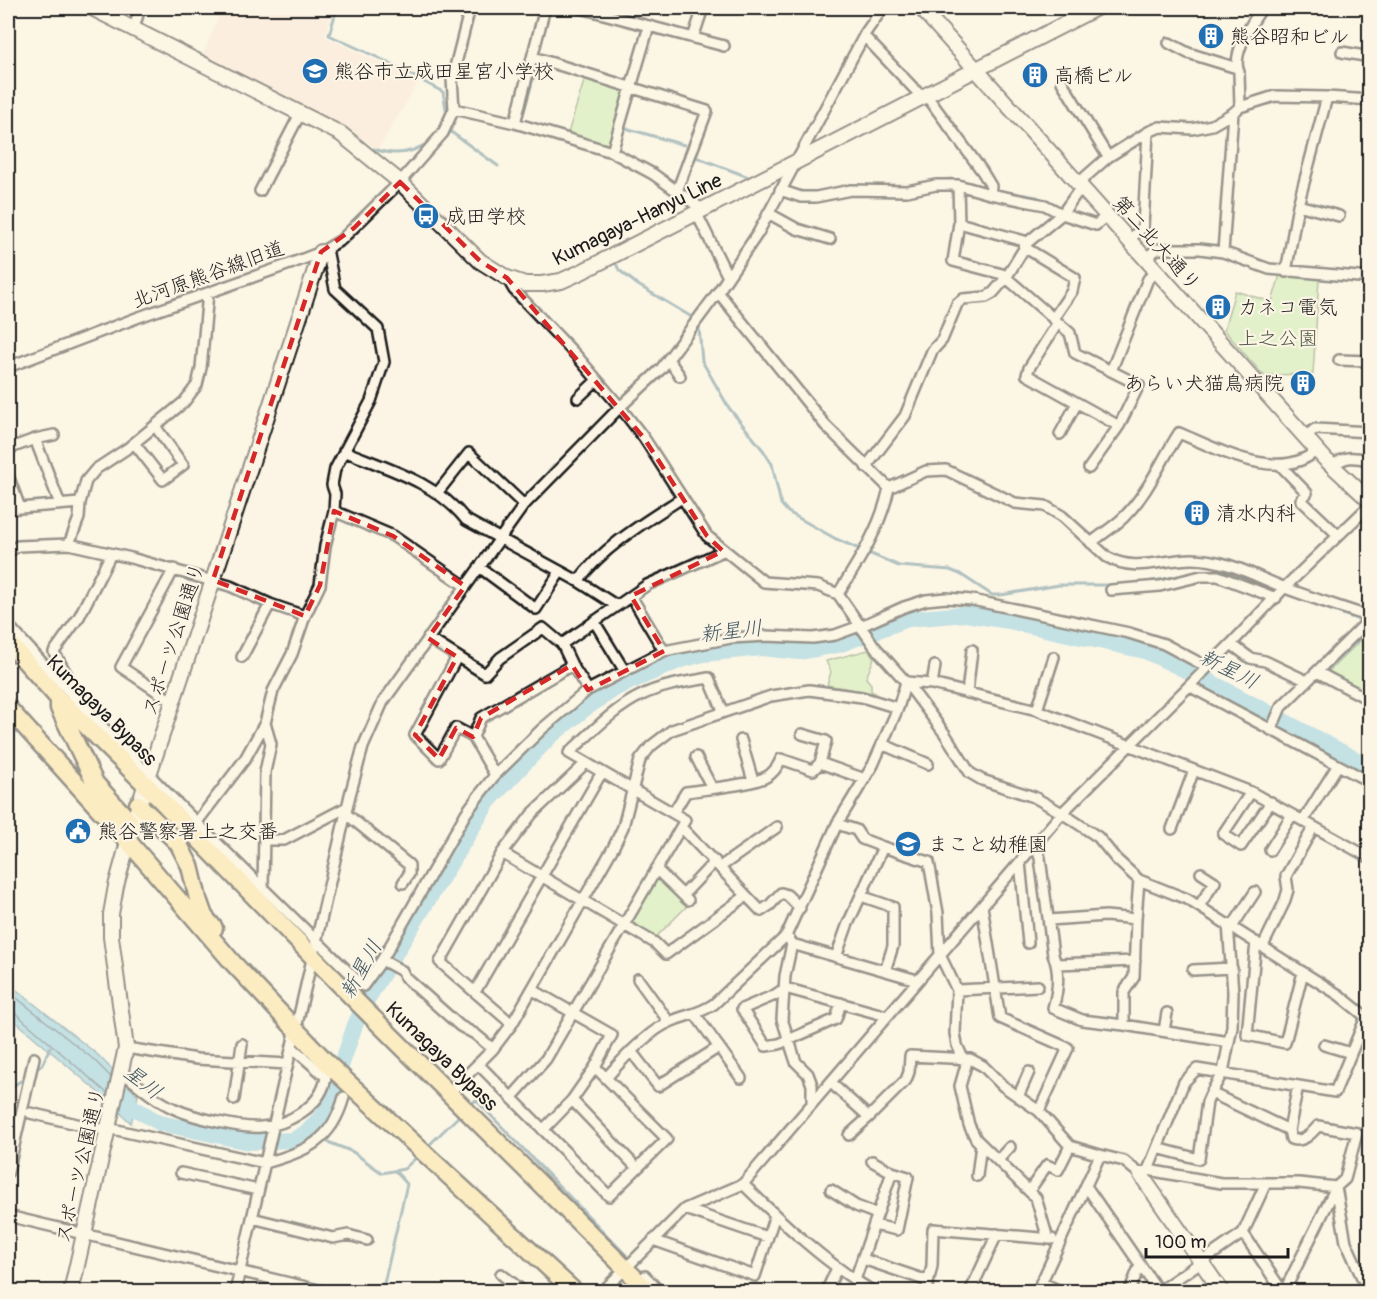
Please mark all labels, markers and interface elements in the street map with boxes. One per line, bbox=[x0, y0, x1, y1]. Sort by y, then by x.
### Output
building icon: 熊谷昭和ビル bbox=[1196, 21, 1226, 51]
place label: 熊谷昭和ビル bbox=[1230, 24, 1350, 49]
school or university icon: 熊谷市立成田星宮小学校 bbox=[300, 56, 330, 86]
place label: 熊谷市立成田星宮小学校 bbox=[334, 59, 554, 84]
building icon: 高橋ビル bbox=[1020, 60, 1050, 90]
place label: 高橋ビル bbox=[1054, 63, 1134, 88]
street label: Kumagaya-Hanyu Line bbox=[548, 168, 726, 271]
street label: 第二北大通り bbox=[1107, 190, 1206, 296]
bus stop icon: 成田学校 bbox=[411, 201, 441, 231]
place label: 成田学校 bbox=[446, 204, 526, 229]
street label: 北河原熊谷線旧道 bbox=[129, 235, 288, 314]
building icon: カネコ電気 bbox=[1203, 292, 1233, 322]
place label: カネコ電気 bbox=[1238, 295, 1338, 320]
park label: 上之公園 bbox=[1238, 326, 1318, 351]
building icon: あらい犬猫鳥病院 bbox=[1288, 368, 1318, 398]
place label: あらい犬猫鳥病院 bbox=[1124, 371, 1284, 396]
building icon: 清水内科 bbox=[1182, 498, 1212, 528]
place label: 清水内科 bbox=[1216, 501, 1296, 526]
street label: スポーツ公園通り bbox=[137, 559, 210, 719]
water label: 新星川 bbox=[698, 615, 764, 648]
water label: 新星川 bbox=[1195, 643, 1263, 696]
street label: Kumagaya Bypass bbox=[41, 650, 162, 771]
public building icon: 熊谷警察署上之交番 bbox=[63, 816, 93, 846]
place label: 熊谷警察署上之交番 bbox=[98, 819, 278, 844]
school or university icon: まこと幼稚園 bbox=[893, 829, 923, 859]
place label: まこと幼稚園 bbox=[928, 832, 1048, 857]
water label: 新星川 bbox=[334, 935, 389, 1003]
street label: Kumagaya Bypass bbox=[380, 996, 503, 1116]
water label: 星川 bbox=[118, 1059, 168, 1106]
street label: スポーツ公園通り bbox=[50, 1085, 111, 1246]
scale bar bbox=[1146, 1221, 1288, 1259]
text: 100 m bbox=[1155, 1231, 1207, 1254]

